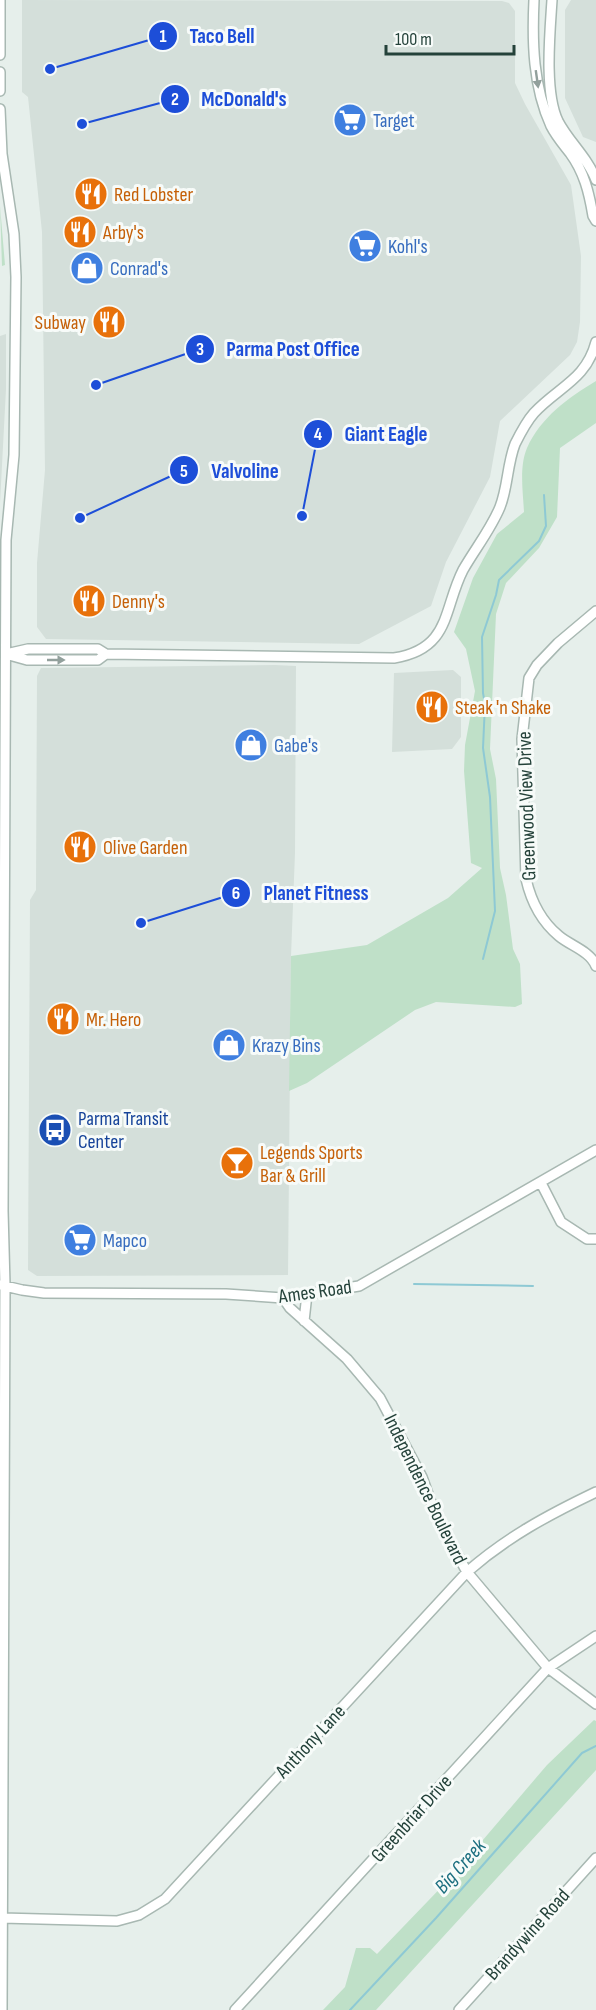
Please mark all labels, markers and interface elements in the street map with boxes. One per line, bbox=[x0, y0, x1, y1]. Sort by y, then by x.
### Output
callout: Taco Bell bbox=[148, 16, 267, 55]
scale bar bbox=[386, 18, 514, 56]
text: Taco Bell bbox=[189, 24, 255, 49]
text: 1 bbox=[159, 26, 167, 47]
text: 100 m bbox=[395, 29, 432, 50]
one-way arrow bbox=[532, 70, 541, 89]
callout: McDonald's bbox=[160, 79, 299, 118]
text: McDonald's bbox=[201, 87, 287, 112]
text: 2 bbox=[171, 89, 179, 110]
supermarket icon: Target bbox=[332, 102, 368, 138]
place label: Target bbox=[373, 109, 415, 133]
restaurant icon: Red Lobster bbox=[73, 176, 109, 212]
place label: Red Lobster bbox=[114, 183, 193, 207]
restaurant icon: Arby's bbox=[62, 214, 98, 250]
place label: Arby's bbox=[102, 221, 144, 245]
supermarket icon: Kohl's bbox=[347, 228, 383, 264]
place label: Kohl's bbox=[388, 235, 428, 259]
shop icon: Conrad's bbox=[69, 250, 105, 286]
place label: Conrad's bbox=[110, 257, 168, 281]
restaurant icon: Subway bbox=[91, 304, 127, 340]
place label: Subway bbox=[35, 311, 86, 335]
callout: Parma Post Office bbox=[185, 330, 372, 369]
text: Parma Post Office bbox=[226, 337, 360, 362]
text: 3 bbox=[196, 339, 204, 360]
callout: Giant Eagle bbox=[303, 415, 440, 454]
text: Giant Eagle bbox=[344, 422, 428, 447]
text: 4 bbox=[314, 424, 323, 445]
callout: Valvoline bbox=[169, 451, 290, 490]
text: Valvoline bbox=[211, 459, 279, 484]
text: 5 bbox=[180, 461, 188, 482]
restaurant icon: Denny's bbox=[71, 583, 107, 619]
place label: Denny's bbox=[112, 590, 165, 614]
one-way arrow bbox=[47, 655, 66, 665]
restaurant icon: Steak 'n Shake bbox=[414, 689, 450, 725]
place label: Steak 'n Shake bbox=[455, 696, 551, 720]
shop icon: Gabe's bbox=[233, 727, 269, 763]
street label: Greenwood View Drive bbox=[512, 731, 542, 881]
place label: Gabe's bbox=[274, 734, 318, 758]
restaurant icon: Olive Garden bbox=[62, 829, 98, 865]
place label: Olive Garden bbox=[103, 836, 187, 860]
callout: Planet Fitness bbox=[221, 873, 380, 912]
text: Planet Fitness bbox=[263, 881, 369, 906]
text: 6 bbox=[232, 883, 240, 904]
restaurant icon: Mr. Hero bbox=[45, 1001, 81, 1037]
place label: Mr. Hero bbox=[86, 1008, 141, 1032]
shop icon: Krazy Bins bbox=[211, 1027, 247, 1063]
place label: Krazy Bins bbox=[252, 1034, 321, 1058]
place label: Parma Transit Center bbox=[78, 1107, 169, 1154]
bus stop icon: Parma Transit Center bbox=[37, 1112, 73, 1148]
place label: Legends Sports Bar & Grill bbox=[260, 1141, 363, 1188]
bar icon: Legends Sports Bar & Grill bbox=[219, 1145, 255, 1181]
supermarket icon: Mapco bbox=[62, 1222, 98, 1258]
place label: Mapco bbox=[103, 1229, 147, 1253]
street label: Ames Road bbox=[276, 1275, 353, 1309]
street label: Independence Boulevard bbox=[378, 1410, 472, 1568]
street label: Anthony Lane bbox=[270, 1700, 351, 1784]
street label: Greenbriar Drive bbox=[366, 1770, 457, 1867]
water label: Big Creek bbox=[429, 1833, 492, 1899]
street label: Brandywine Road bbox=[480, 1884, 575, 1985]

